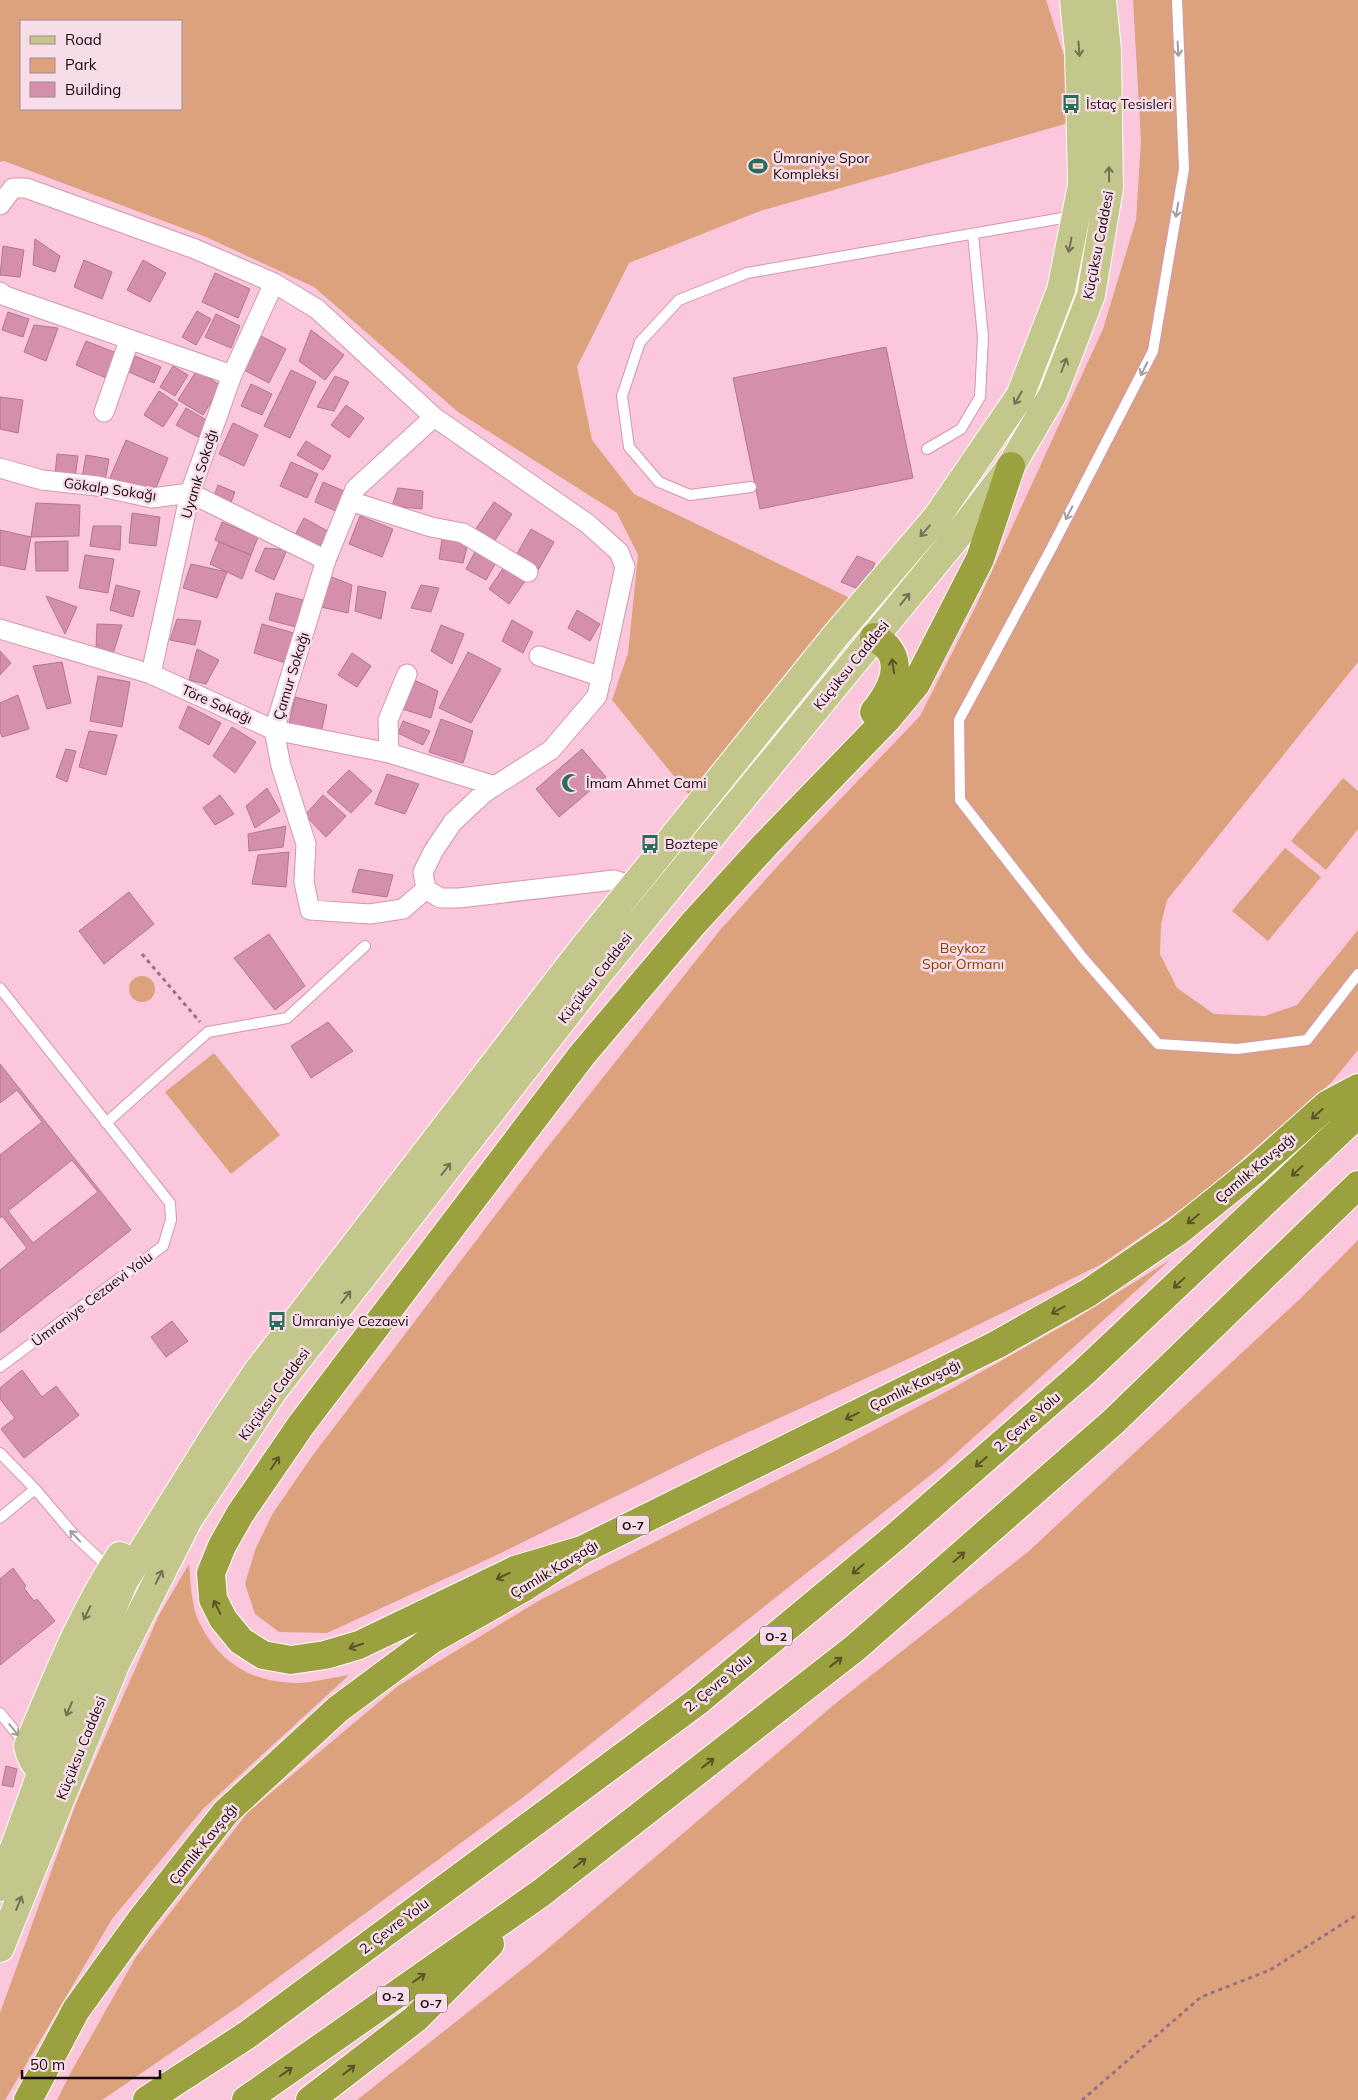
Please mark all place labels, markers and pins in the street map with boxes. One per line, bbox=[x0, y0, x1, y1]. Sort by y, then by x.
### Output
bus stop icon: İstaç Tesisleri bbox=[1060, 93, 1082, 115]
place label: İstaç Tesisleri bbox=[1086, 95, 1172, 113]
place label: Ümraniye Spor Kompleksi bbox=[773, 149, 870, 183]
sports icon: Ümraniye Spor Kompleksi bbox=[747, 155, 769, 177]
mosque icon: İmam Ahmet Cami bbox=[560, 772, 582, 794]
place label: İmam Ahmet Cami bbox=[586, 774, 707, 792]
bus stop icon: Boztepe bbox=[639, 833, 661, 855]
place label: Boztepe bbox=[665, 835, 718, 853]
bus stop icon: Ümraniye Cezaevi bbox=[266, 1310, 288, 1332]
place label: Ümraniye Cezaevi bbox=[292, 1312, 409, 1330]

